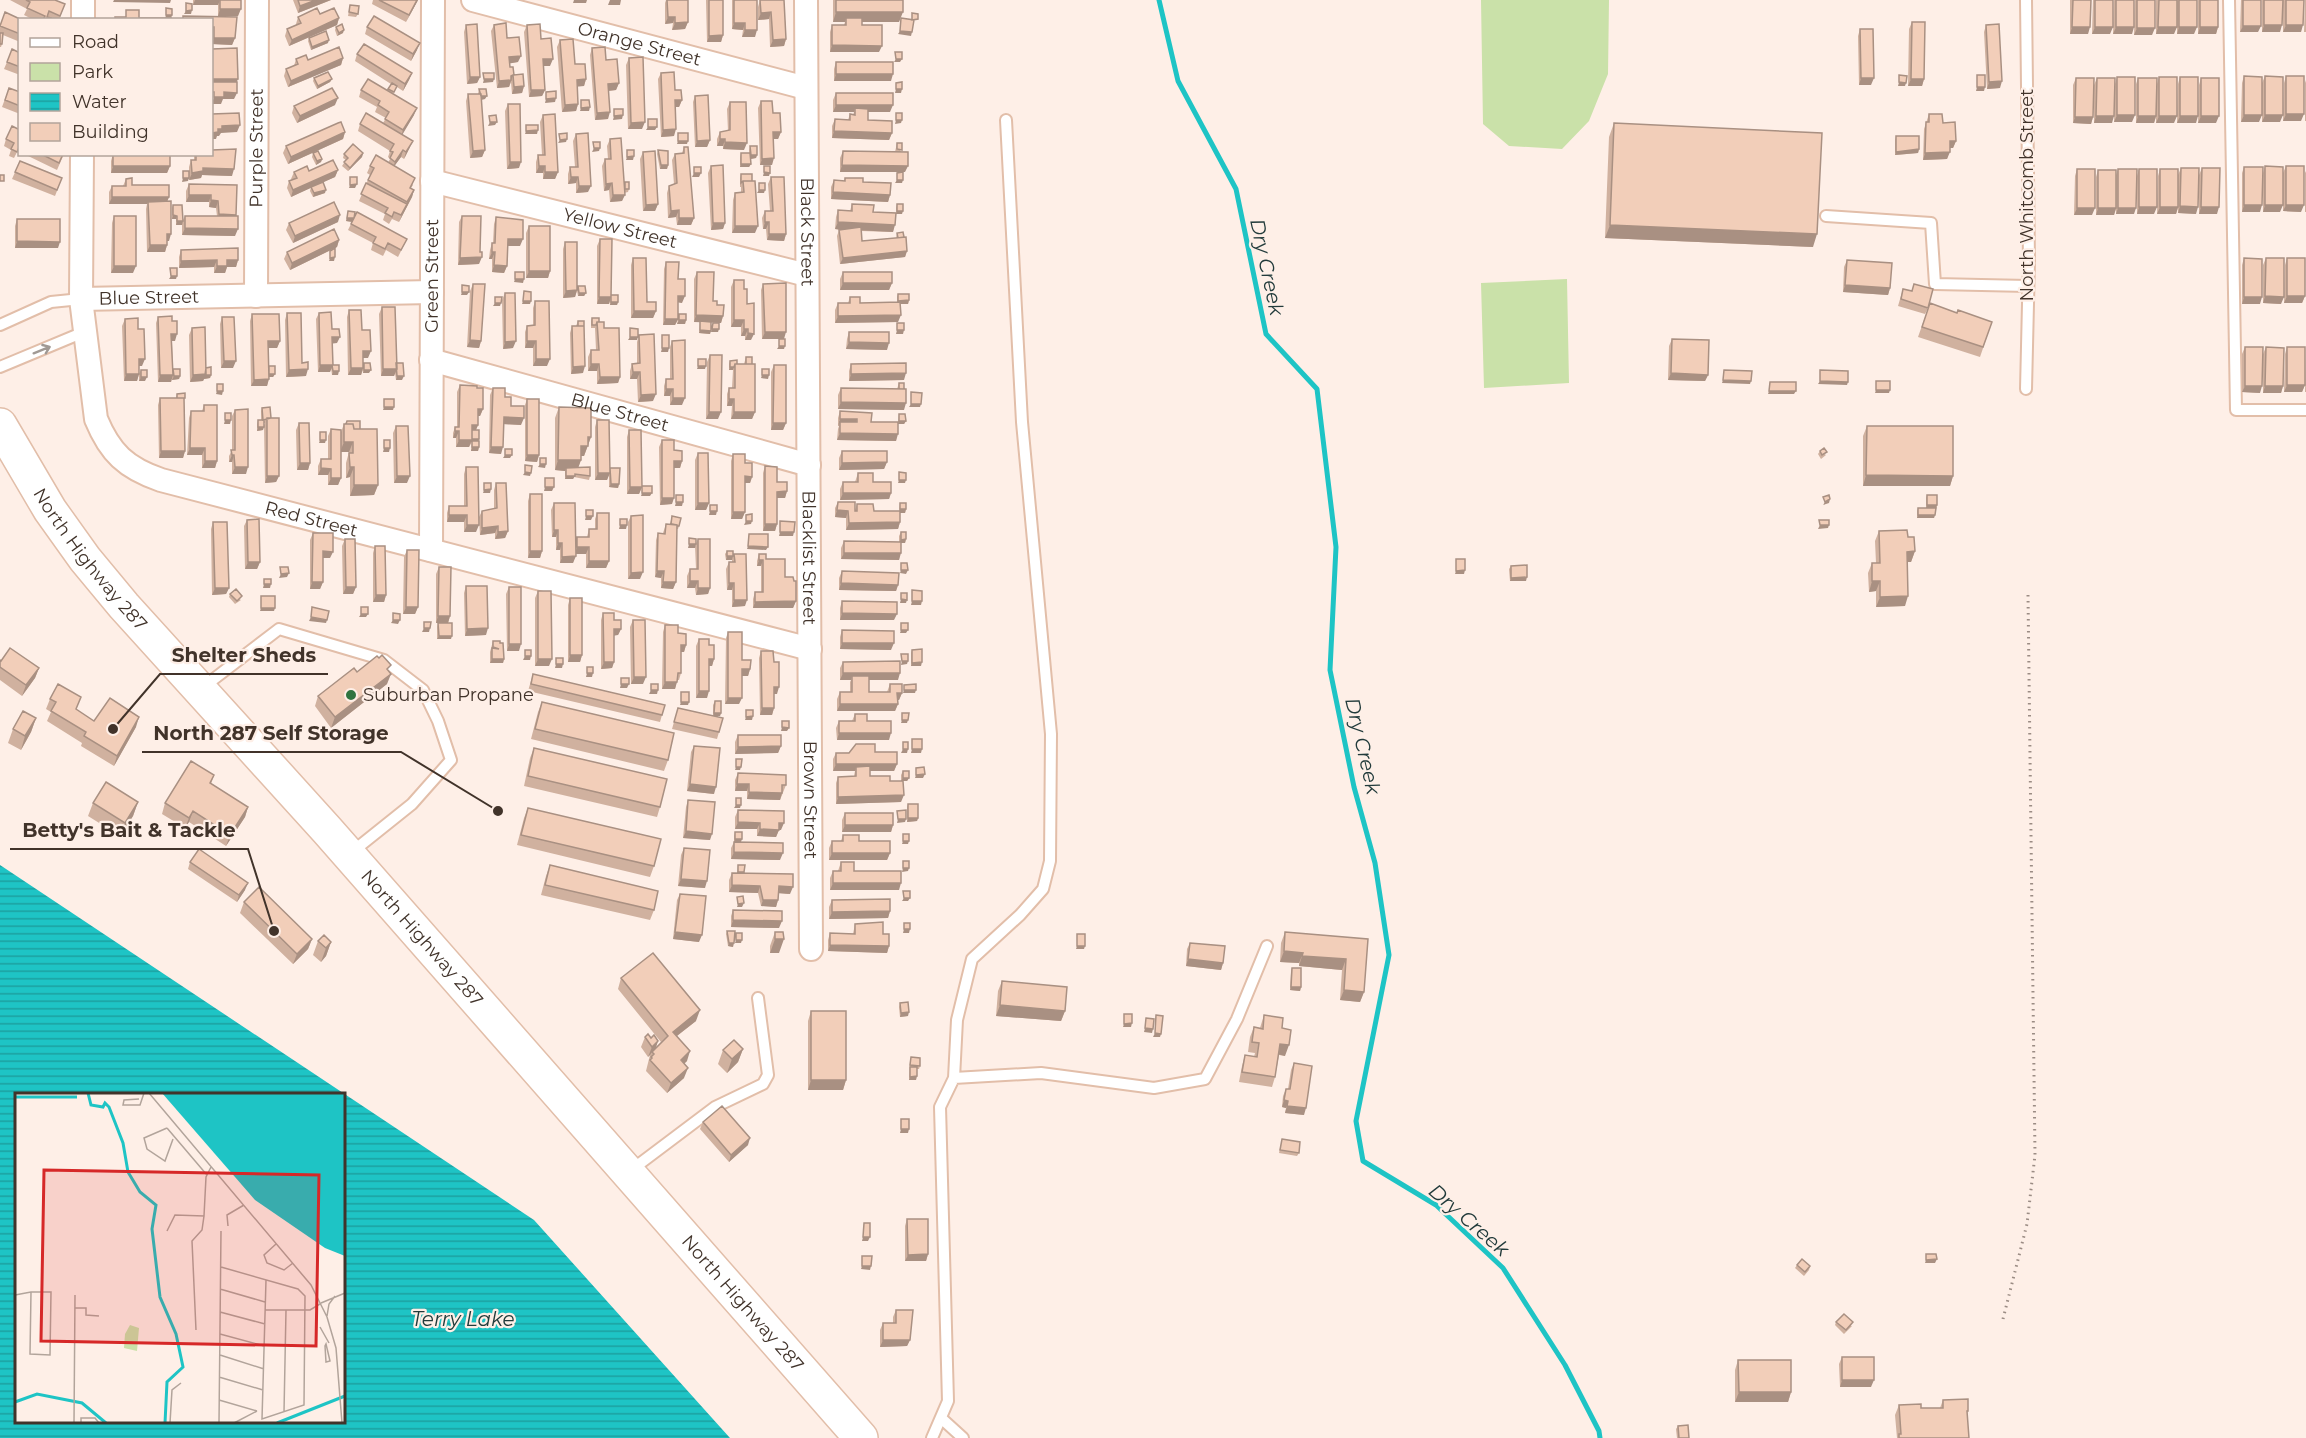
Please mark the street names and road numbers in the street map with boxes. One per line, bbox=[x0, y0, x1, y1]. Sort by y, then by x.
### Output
street label: Orange Street bbox=[575, 17, 703, 71]
street label: Purple Street bbox=[245, 88, 268, 208]
street label: North Whitcomb Street bbox=[2016, 89, 2038, 301]
street label: Black Street bbox=[796, 177, 819, 287]
street label: Yellow Street bbox=[561, 203, 680, 253]
street label: Green Street bbox=[421, 219, 443, 333]
street label: Blue Street bbox=[98, 286, 199, 310]
street label: Blue Street bbox=[568, 388, 671, 437]
street label: North Highway 287 bbox=[29, 484, 152, 635]
street label: Blacklist Street bbox=[798, 491, 820, 625]
street label: Red Street bbox=[262, 497, 360, 542]
street label: Brown Street bbox=[799, 741, 822, 859]
street label: North Highway 287 bbox=[356, 865, 488, 1011]
street label: North Highway 287 bbox=[677, 1231, 808, 1376]

